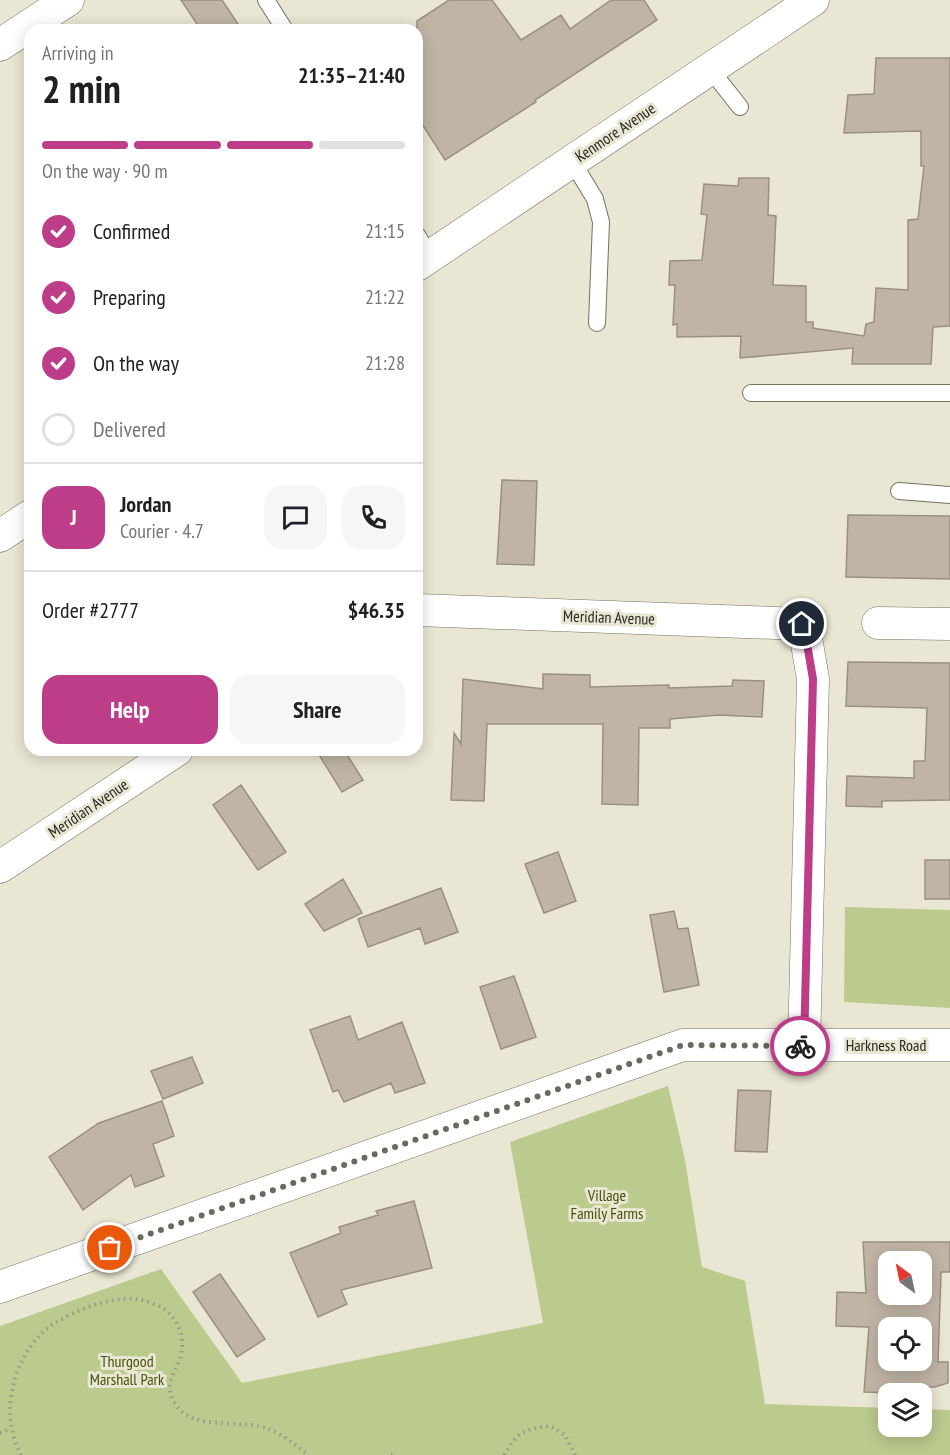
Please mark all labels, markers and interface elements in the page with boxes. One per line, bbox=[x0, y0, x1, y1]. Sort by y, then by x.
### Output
text: Arriving in bbox=[42, 40, 114, 66]
text: 21:35–21:40 bbox=[298, 61, 405, 89]
text: 2 min bbox=[42, 63, 121, 114]
street label: Kenmore Avenue bbox=[571, 98, 659, 166]
text: On the way · 90 m bbox=[42, 158, 168, 184]
icon: check bbox=[42, 215, 75, 248]
text: Confirmed bbox=[93, 217, 170, 245]
text: 21:15 bbox=[365, 218, 405, 244]
icon: check bbox=[42, 281, 75, 314]
text: Preparing bbox=[93, 283, 166, 311]
text: 21:22 bbox=[365, 284, 405, 310]
icon: check bbox=[42, 347, 75, 380]
text: On the way bbox=[93, 349, 179, 377]
text: 21:28 bbox=[365, 350, 405, 376]
text: Delivered bbox=[93, 415, 166, 443]
button: chat bbox=[264, 486, 327, 549]
button: phone bbox=[342, 486, 405, 549]
text: Jordan bbox=[120, 490, 171, 518]
text: J bbox=[70, 503, 77, 531]
text: Courier · 4.7 bbox=[120, 518, 204, 544]
text: Order #2777 bbox=[42, 596, 139, 624]
text: $46.35 bbox=[348, 596, 405, 624]
pin bbox=[776, 598, 827, 649]
street label: Meridian Avenue bbox=[563, 605, 655, 629]
icon: home bbox=[785, 607, 818, 640]
button: Help bbox=[42, 675, 218, 744]
button: Share bbox=[230, 675, 405, 744]
street label: Meridian Avenue bbox=[44, 774, 132, 842]
courier bbox=[770, 1016, 830, 1076]
icon: bike bbox=[784, 1030, 817, 1063]
street label: Harkness Road bbox=[846, 1035, 926, 1055]
park label: Village Family Farms bbox=[571, 1185, 643, 1223]
pin bbox=[84, 1222, 135, 1273]
icon: bag bbox=[93, 1231, 126, 1264]
north arrow bbox=[878, 1251, 932, 1305]
map controls bbox=[878, 1251, 932, 1437]
button: locate bbox=[878, 1317, 932, 1371]
park label: Thurgood Marshall Park bbox=[90, 1351, 165, 1389]
button: layers bbox=[878, 1383, 932, 1437]

